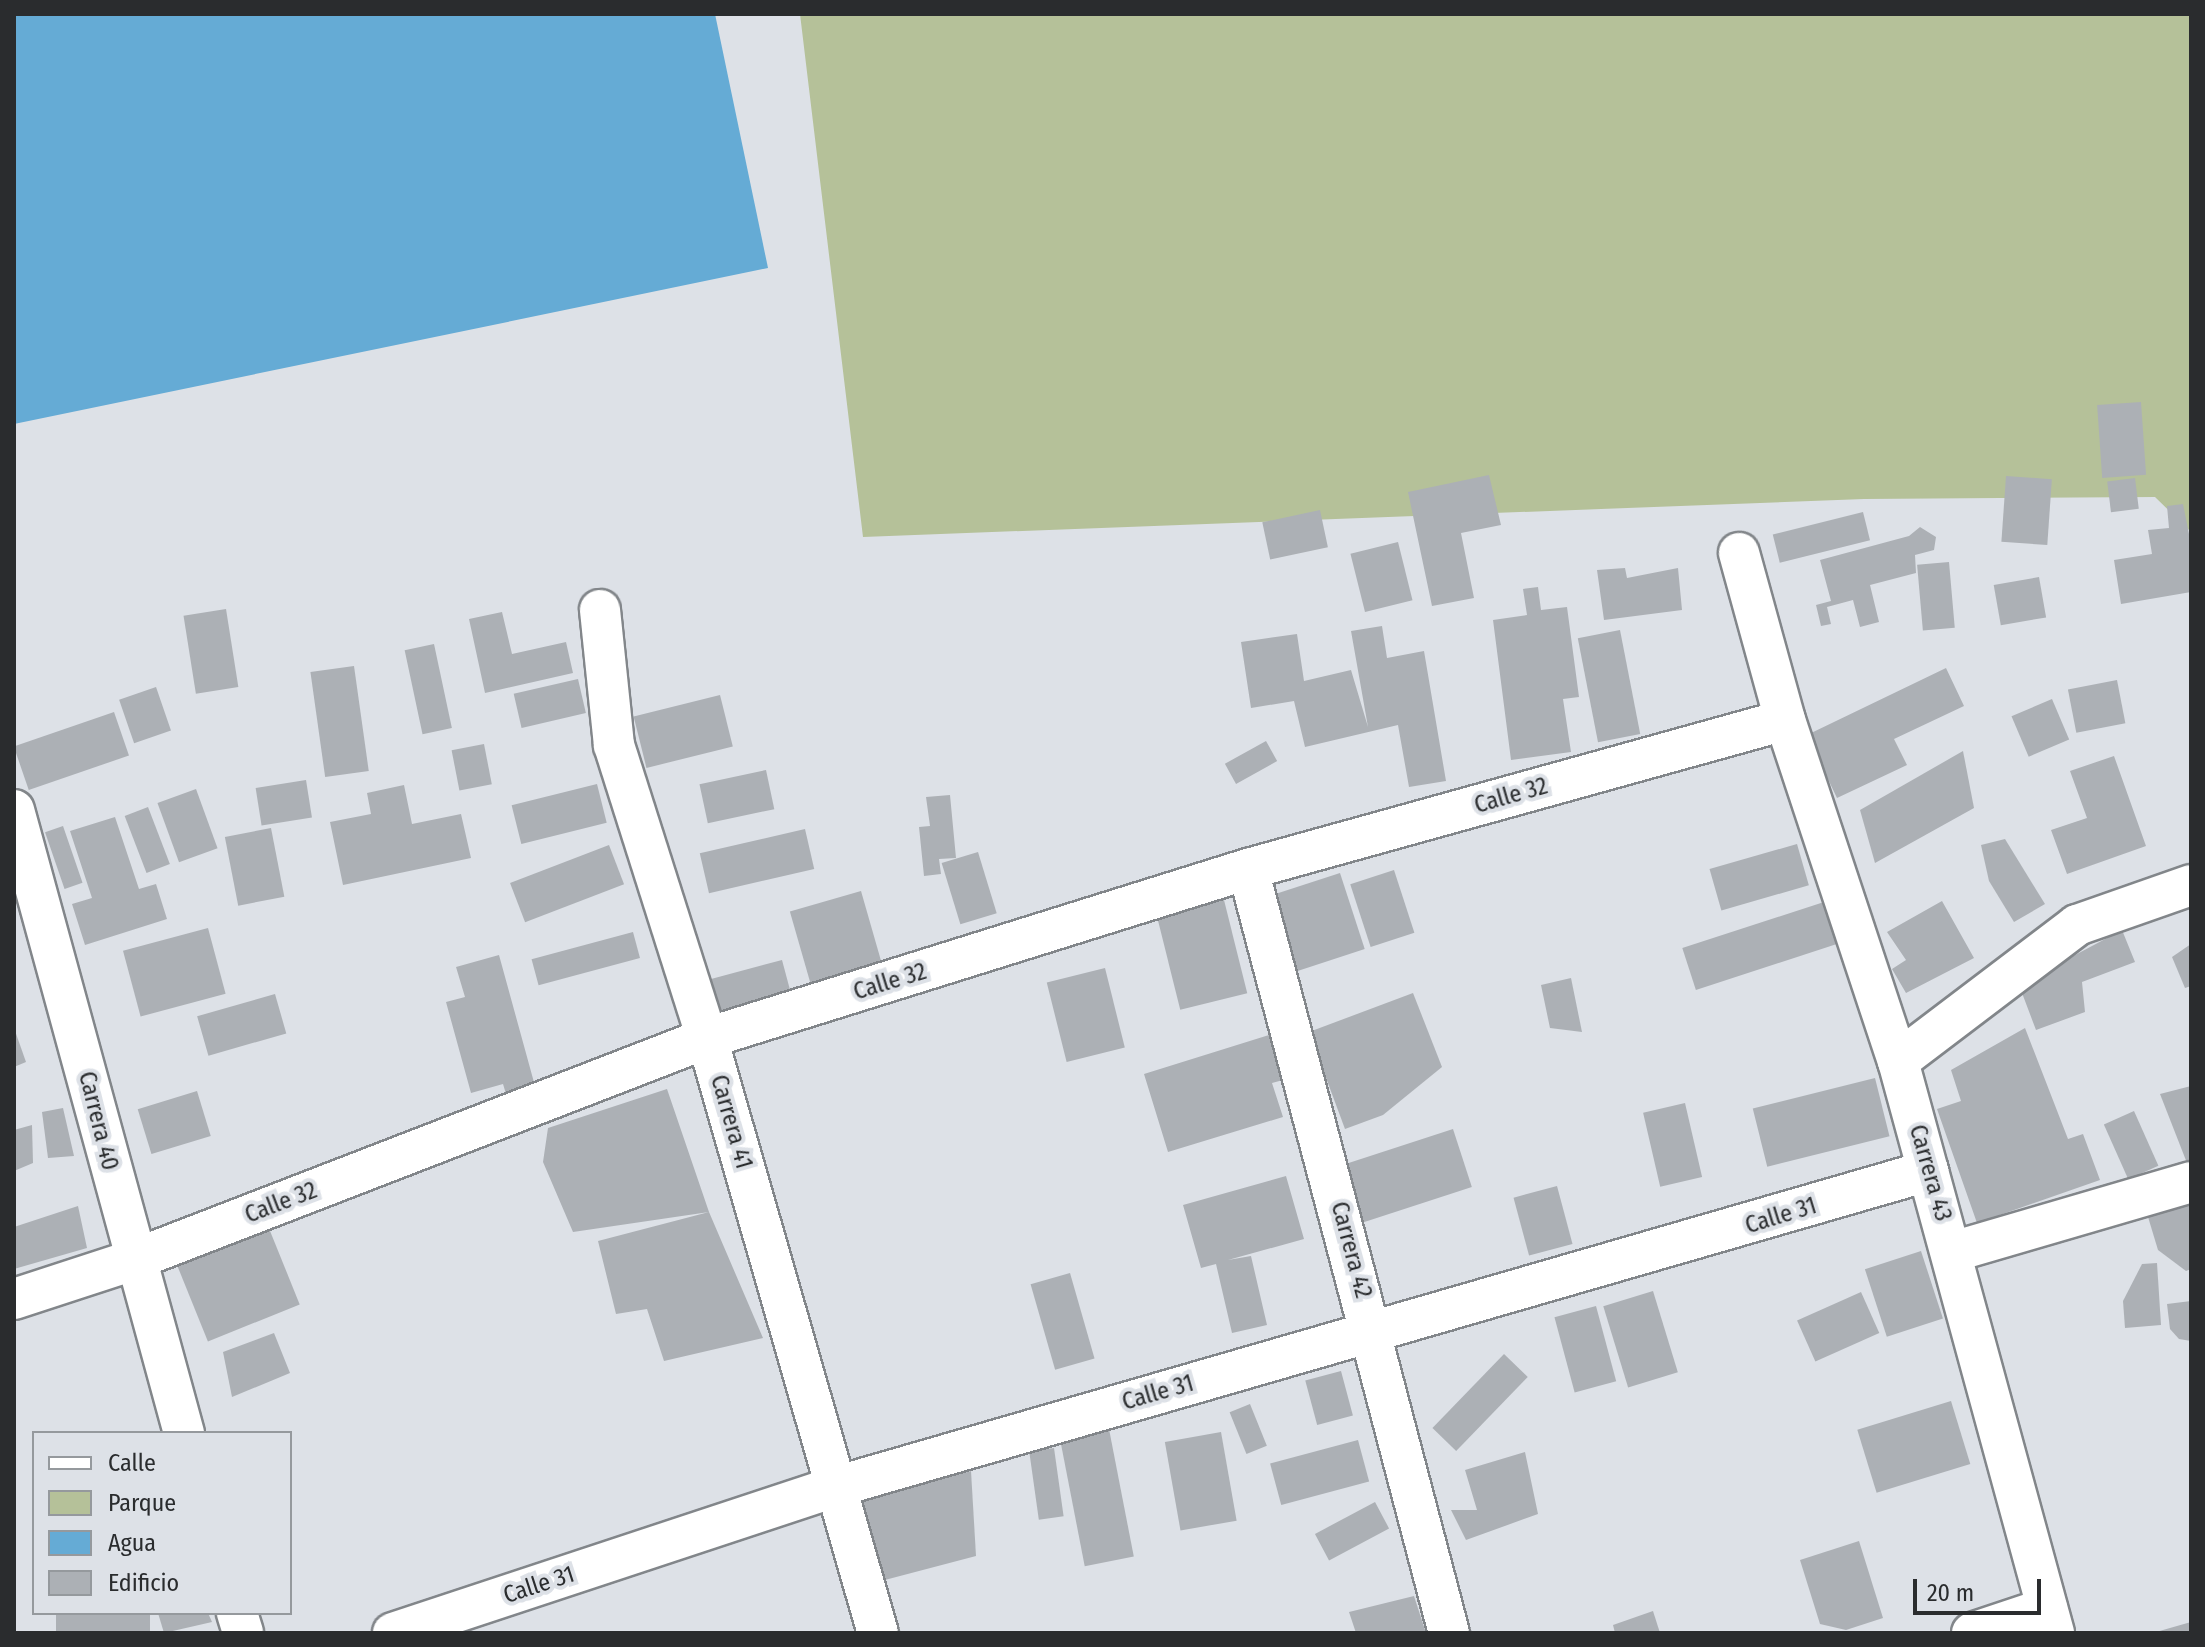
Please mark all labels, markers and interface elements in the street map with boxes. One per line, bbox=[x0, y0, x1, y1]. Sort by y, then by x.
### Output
street label: Calle 32 bbox=[1471, 772, 1551, 820]
street label: Calle 32 bbox=[850, 957, 930, 1007]
street label: Carrera 40 bbox=[72, 1069, 124, 1173]
street label: Carrera 41 bbox=[704, 1072, 758, 1172]
street label: Carrera 43 bbox=[1903, 1122, 1957, 1224]
street label: Calle 32 bbox=[241, 1176, 321, 1230]
street label: Calle 31 bbox=[1742, 1192, 1820, 1240]
street label: Carrera 42 bbox=[1324, 1199, 1378, 1301]
street label: Calle 31 bbox=[1119, 1369, 1197, 1417]
legend bbox=[32, 1431, 292, 1615]
text: Calle bbox=[108, 1449, 156, 1477]
text: Parque bbox=[108, 1489, 176, 1517]
text: Agua bbox=[108, 1529, 156, 1557]
street label: Calle 31 bbox=[500, 1560, 578, 1610]
scale bar bbox=[1917, 1563, 2045, 1613]
text: Edificio bbox=[108, 1569, 179, 1597]
text: 20 m bbox=[1927, 1579, 1974, 1607]

